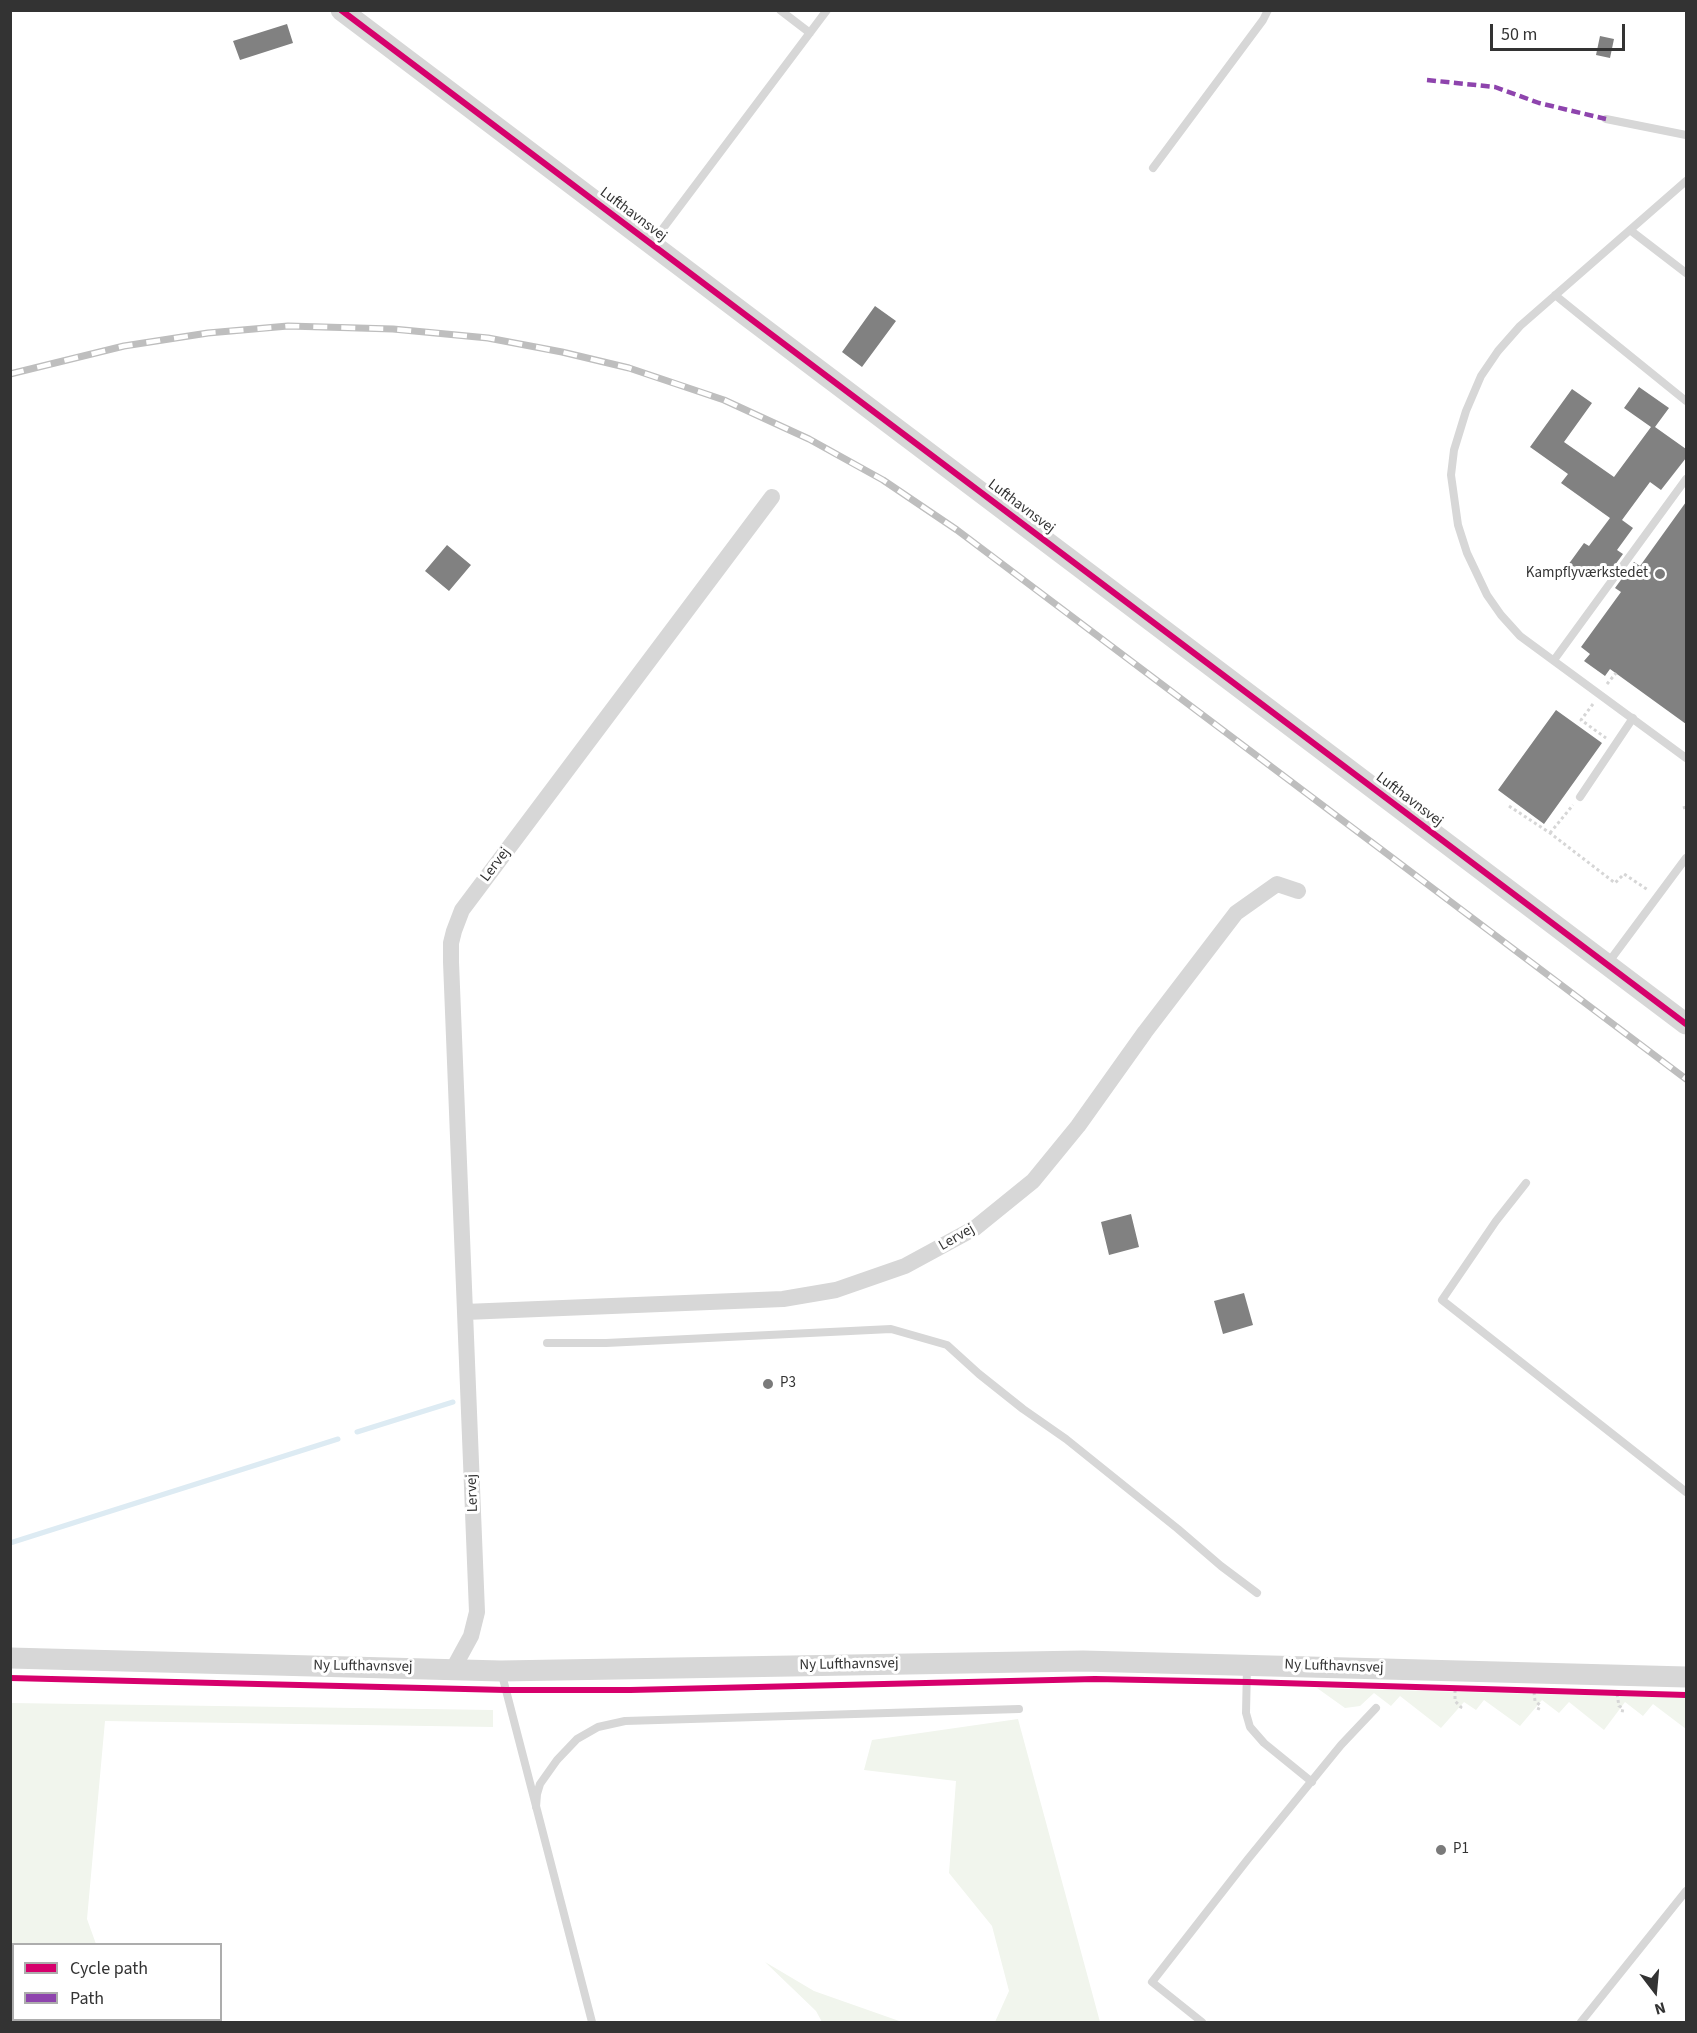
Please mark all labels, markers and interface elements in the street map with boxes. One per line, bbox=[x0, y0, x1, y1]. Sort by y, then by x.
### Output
scale bar bbox=[1493, 12, 1628, 50]
text: 50 m bbox=[1501, 22, 1537, 47]
street label: Lufthavnsvej bbox=[596, 184, 670, 246]
street label: Lufthavnsvej bbox=[984, 476, 1058, 538]
place label: Kampflyværkstedet bbox=[1526, 565, 1648, 583]
marker: Kampflyværkstedet bbox=[1653, 567, 1667, 581]
street label: Lufthavnsvej bbox=[1372, 769, 1446, 831]
street label: Lervej bbox=[477, 844, 515, 886]
street label: Lervej bbox=[936, 1221, 978, 1255]
place label: P3 bbox=[780, 1375, 796, 1393]
marker: P3 bbox=[761, 1377, 775, 1391]
street label: Lervej bbox=[463, 1474, 483, 1512]
street label: Ny Lufthavnsvej bbox=[799, 1655, 899, 1675]
street label: Ny Lufthavnsvej bbox=[1284, 1656, 1384, 1678]
street label: Ny Lufthavnsvej bbox=[313, 1657, 413, 1677]
place label: P1 bbox=[1453, 1841, 1469, 1859]
marker: P1 bbox=[1434, 1843, 1448, 1857]
legend bbox=[12, 1943, 222, 2021]
text: Cycle path bbox=[70, 1956, 148, 1981]
north arrow bbox=[1625, 1961, 1685, 2021]
text: Path bbox=[70, 1986, 104, 2011]
text: N bbox=[1652, 1996, 1668, 2020]

